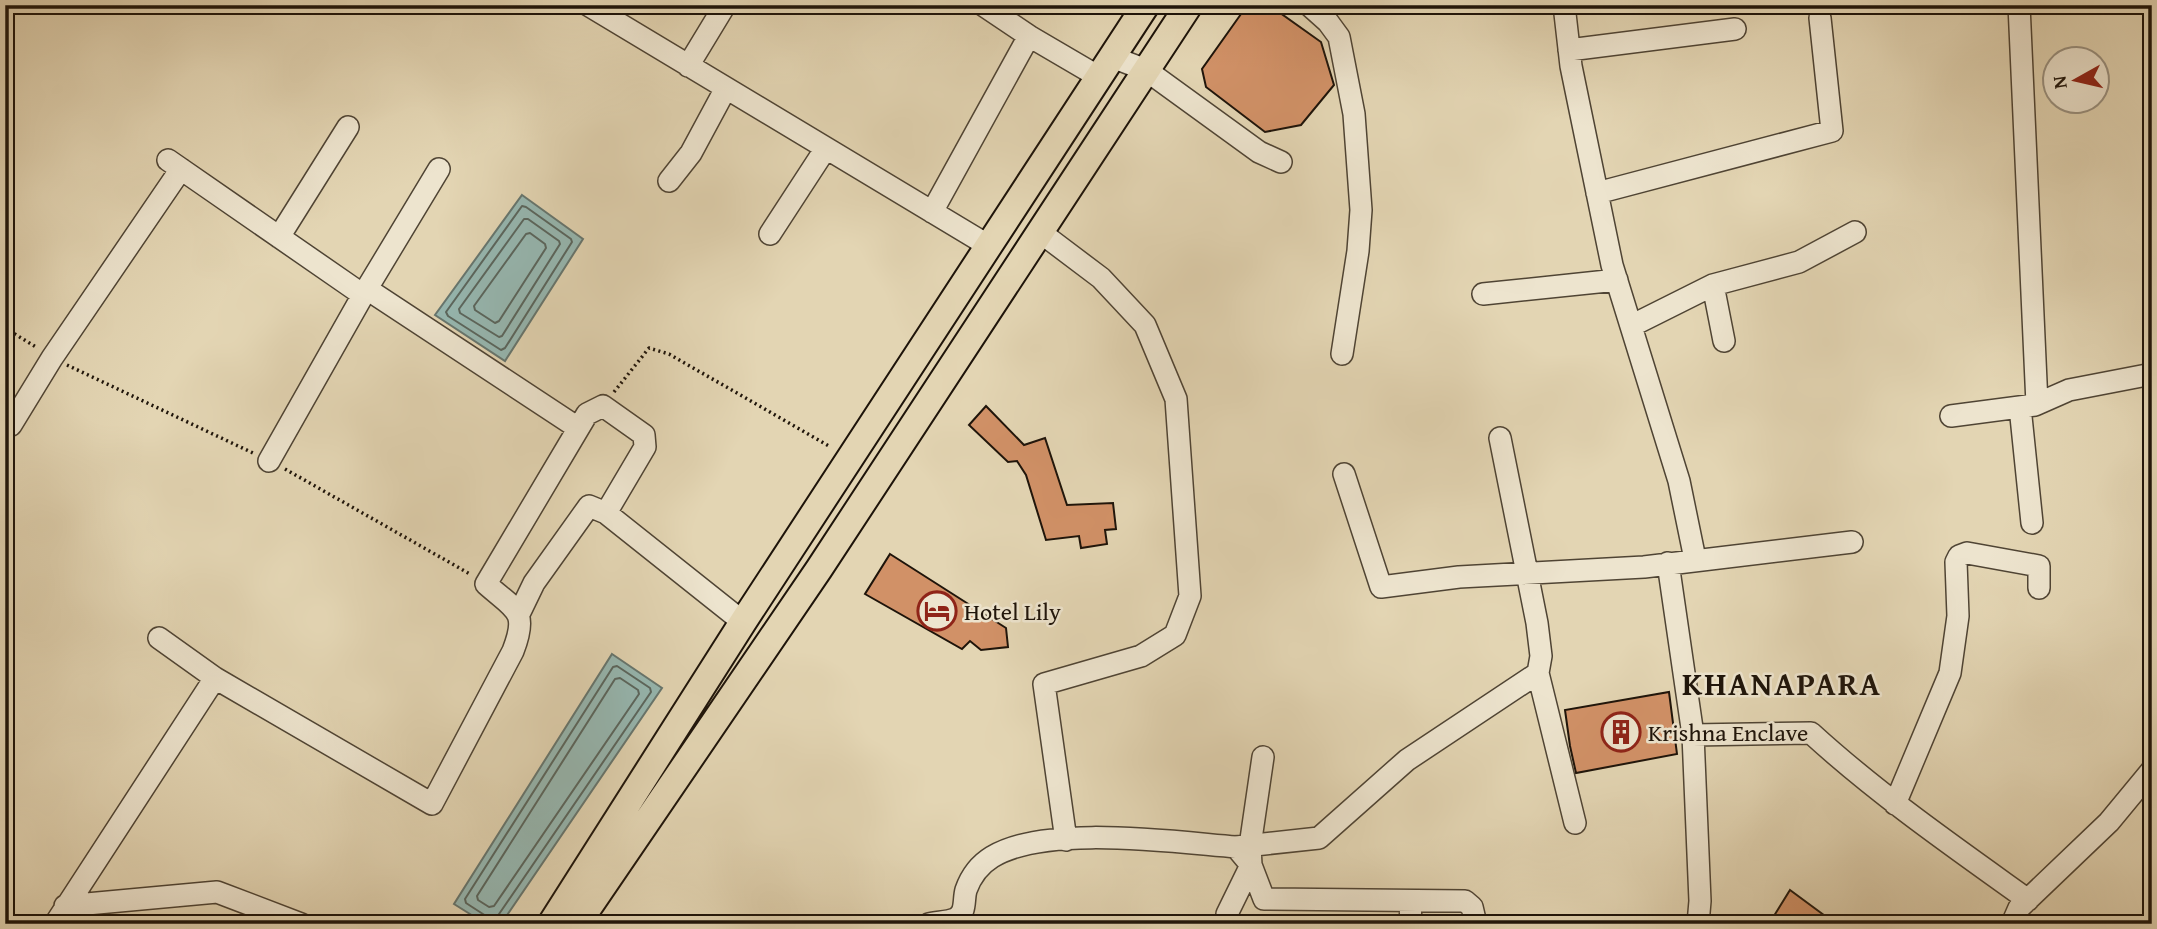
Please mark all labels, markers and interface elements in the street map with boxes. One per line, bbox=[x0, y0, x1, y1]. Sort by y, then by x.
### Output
north arrow bbox=[2042, 46, 2112, 116]
text: N bbox=[2044, 74, 2074, 91]
hotel icon: Hotel Lily bbox=[916, 590, 958, 632]
place label: Hotel Lily bbox=[964, 594, 1061, 629]
district label: KHANAPARA bbox=[1682, 660, 1882, 707]
building icon: Krishna Enclave bbox=[1600, 711, 1642, 753]
place label: Krishna Enclave bbox=[1648, 715, 1808, 750]

